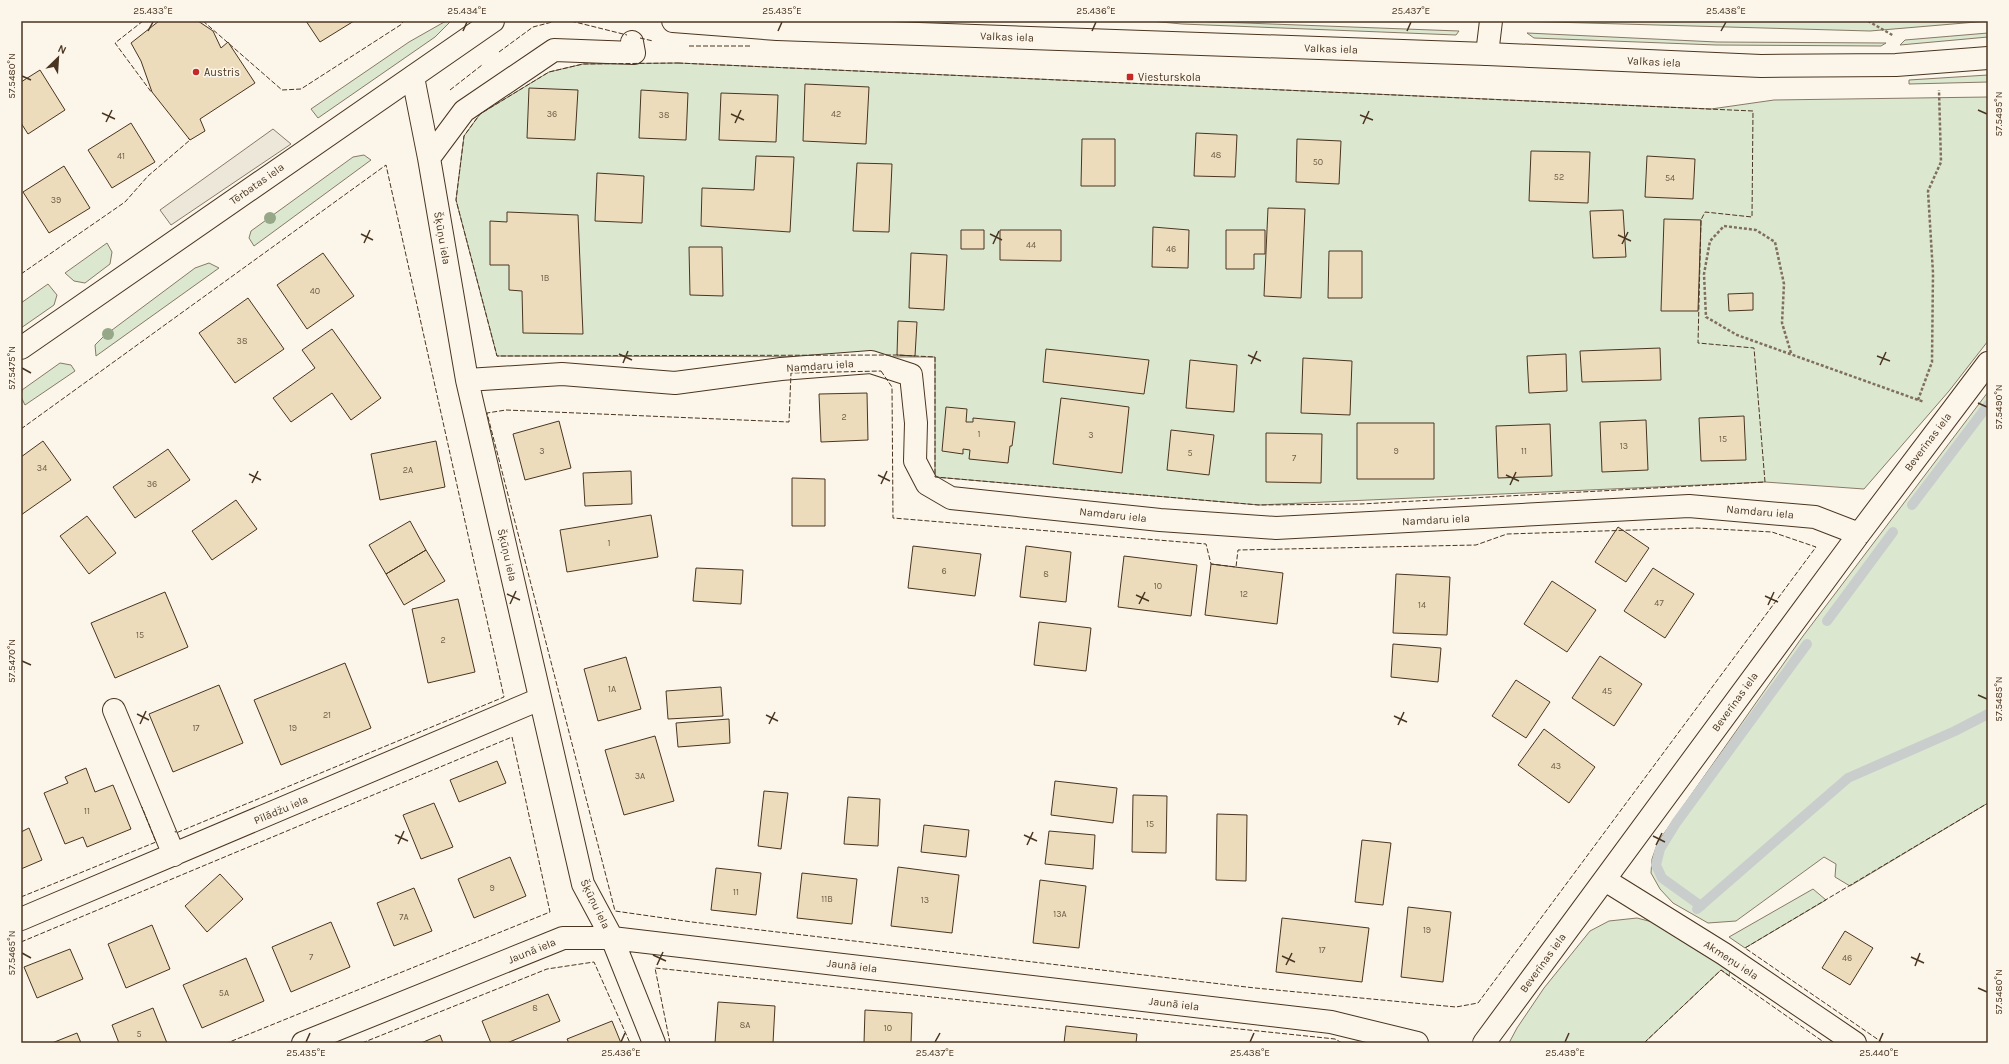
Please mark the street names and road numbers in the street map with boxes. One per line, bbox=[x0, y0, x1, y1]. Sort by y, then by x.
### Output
street label: Valkas iela bbox=[980, 30, 1034, 44]
street label: Valkas iela bbox=[1304, 42, 1358, 56]
street label: Valkas iela bbox=[1627, 54, 1681, 70]
street label: Tērbatas iela bbox=[227, 160, 287, 208]
street label: Šķūņu iela bbox=[430, 210, 455, 266]
street label: Namdaru iela bbox=[786, 357, 854, 375]
street label: Beverīnas iela bbox=[1902, 410, 1954, 474]
street label: Namdaru iela bbox=[1726, 503, 1794, 521]
street label: Namdaru iela bbox=[1079, 505, 1147, 525]
street label: Namdaru iela bbox=[1402, 512, 1470, 528]
street label: Šķūņu iela bbox=[494, 527, 521, 583]
street label: Beverīnas iela bbox=[1709, 670, 1761, 734]
street label: Pīlādžu iela bbox=[252, 793, 310, 827]
street label: Šķūņu iela bbox=[577, 876, 614, 931]
street label: Beverīnas iela bbox=[1517, 931, 1569, 995]
street label: Jaunā iela bbox=[506, 936, 558, 966]
street label: Akmeņu iela bbox=[1701, 938, 1761, 983]
street label: Jaunā iela bbox=[826, 956, 878, 976]
street label: Jaunā iela bbox=[1148, 994, 1200, 1014]

